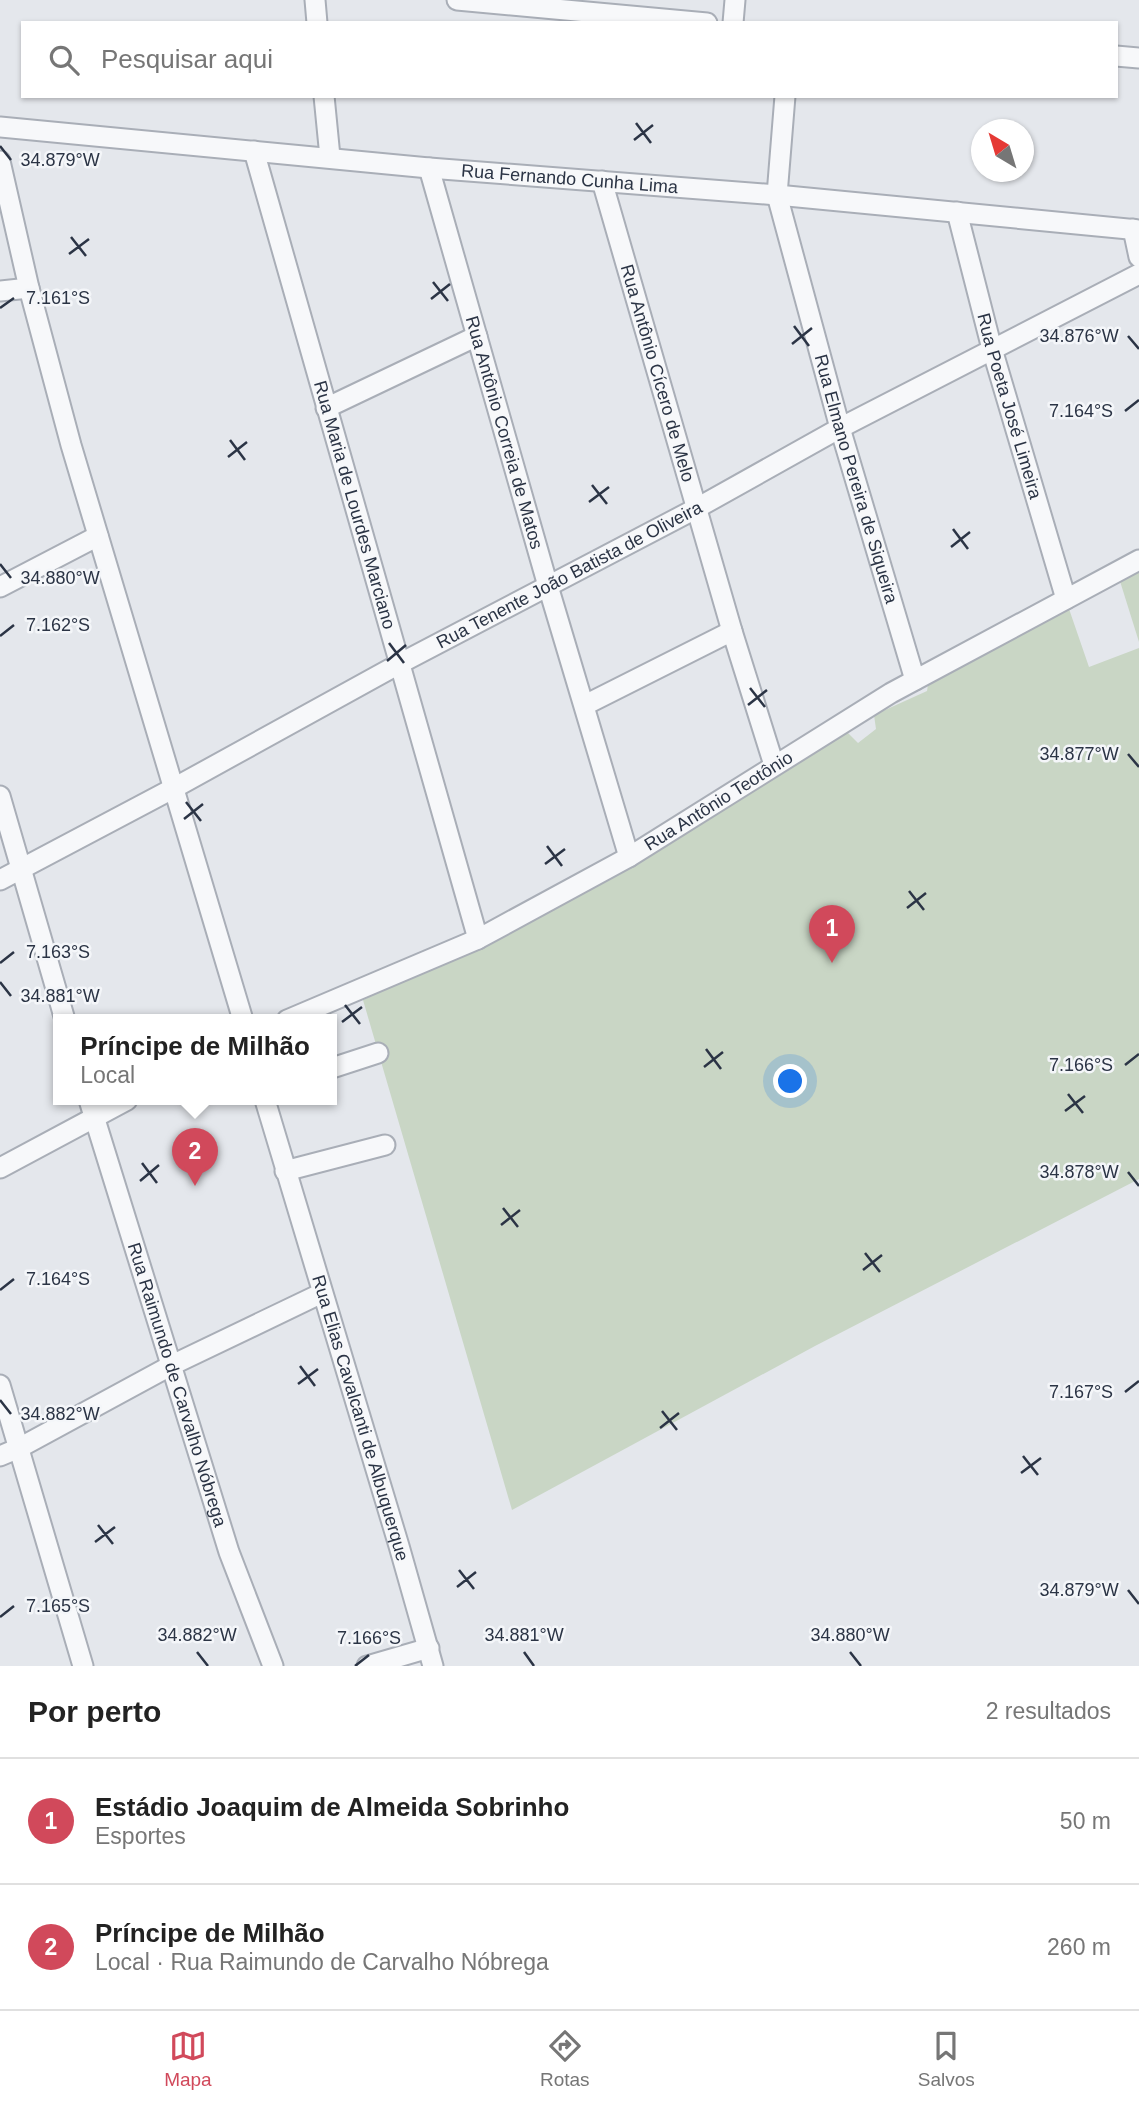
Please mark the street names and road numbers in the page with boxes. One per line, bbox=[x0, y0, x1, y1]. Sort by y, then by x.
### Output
street label: Rua Fernando Cunha Lima bbox=[461, 161, 680, 197]
street label: Rua Antônio Cícero de Melo bbox=[617, 262, 698, 484]
street label: Rua Poeta José Limeira bbox=[973, 311, 1046, 502]
street label: Rua Antônio Correia de Matos bbox=[462, 314, 547, 551]
street label: Rua Elmano Pereira de Siqueira bbox=[811, 352, 902, 607]
street label: Rua Maria de Lourdes Marciano bbox=[310, 378, 399, 631]
street label: Rua Tenente João Batista de Oliveira bbox=[433, 497, 706, 653]
street label: Rua Antônio Teotônio bbox=[641, 747, 796, 855]
street label: Rua Raimundo de Carvalho Nóbrega bbox=[124, 1240, 231, 1530]
street label: Rua Elias Cavalcanti de Albuquerque bbox=[308, 1273, 413, 1563]

